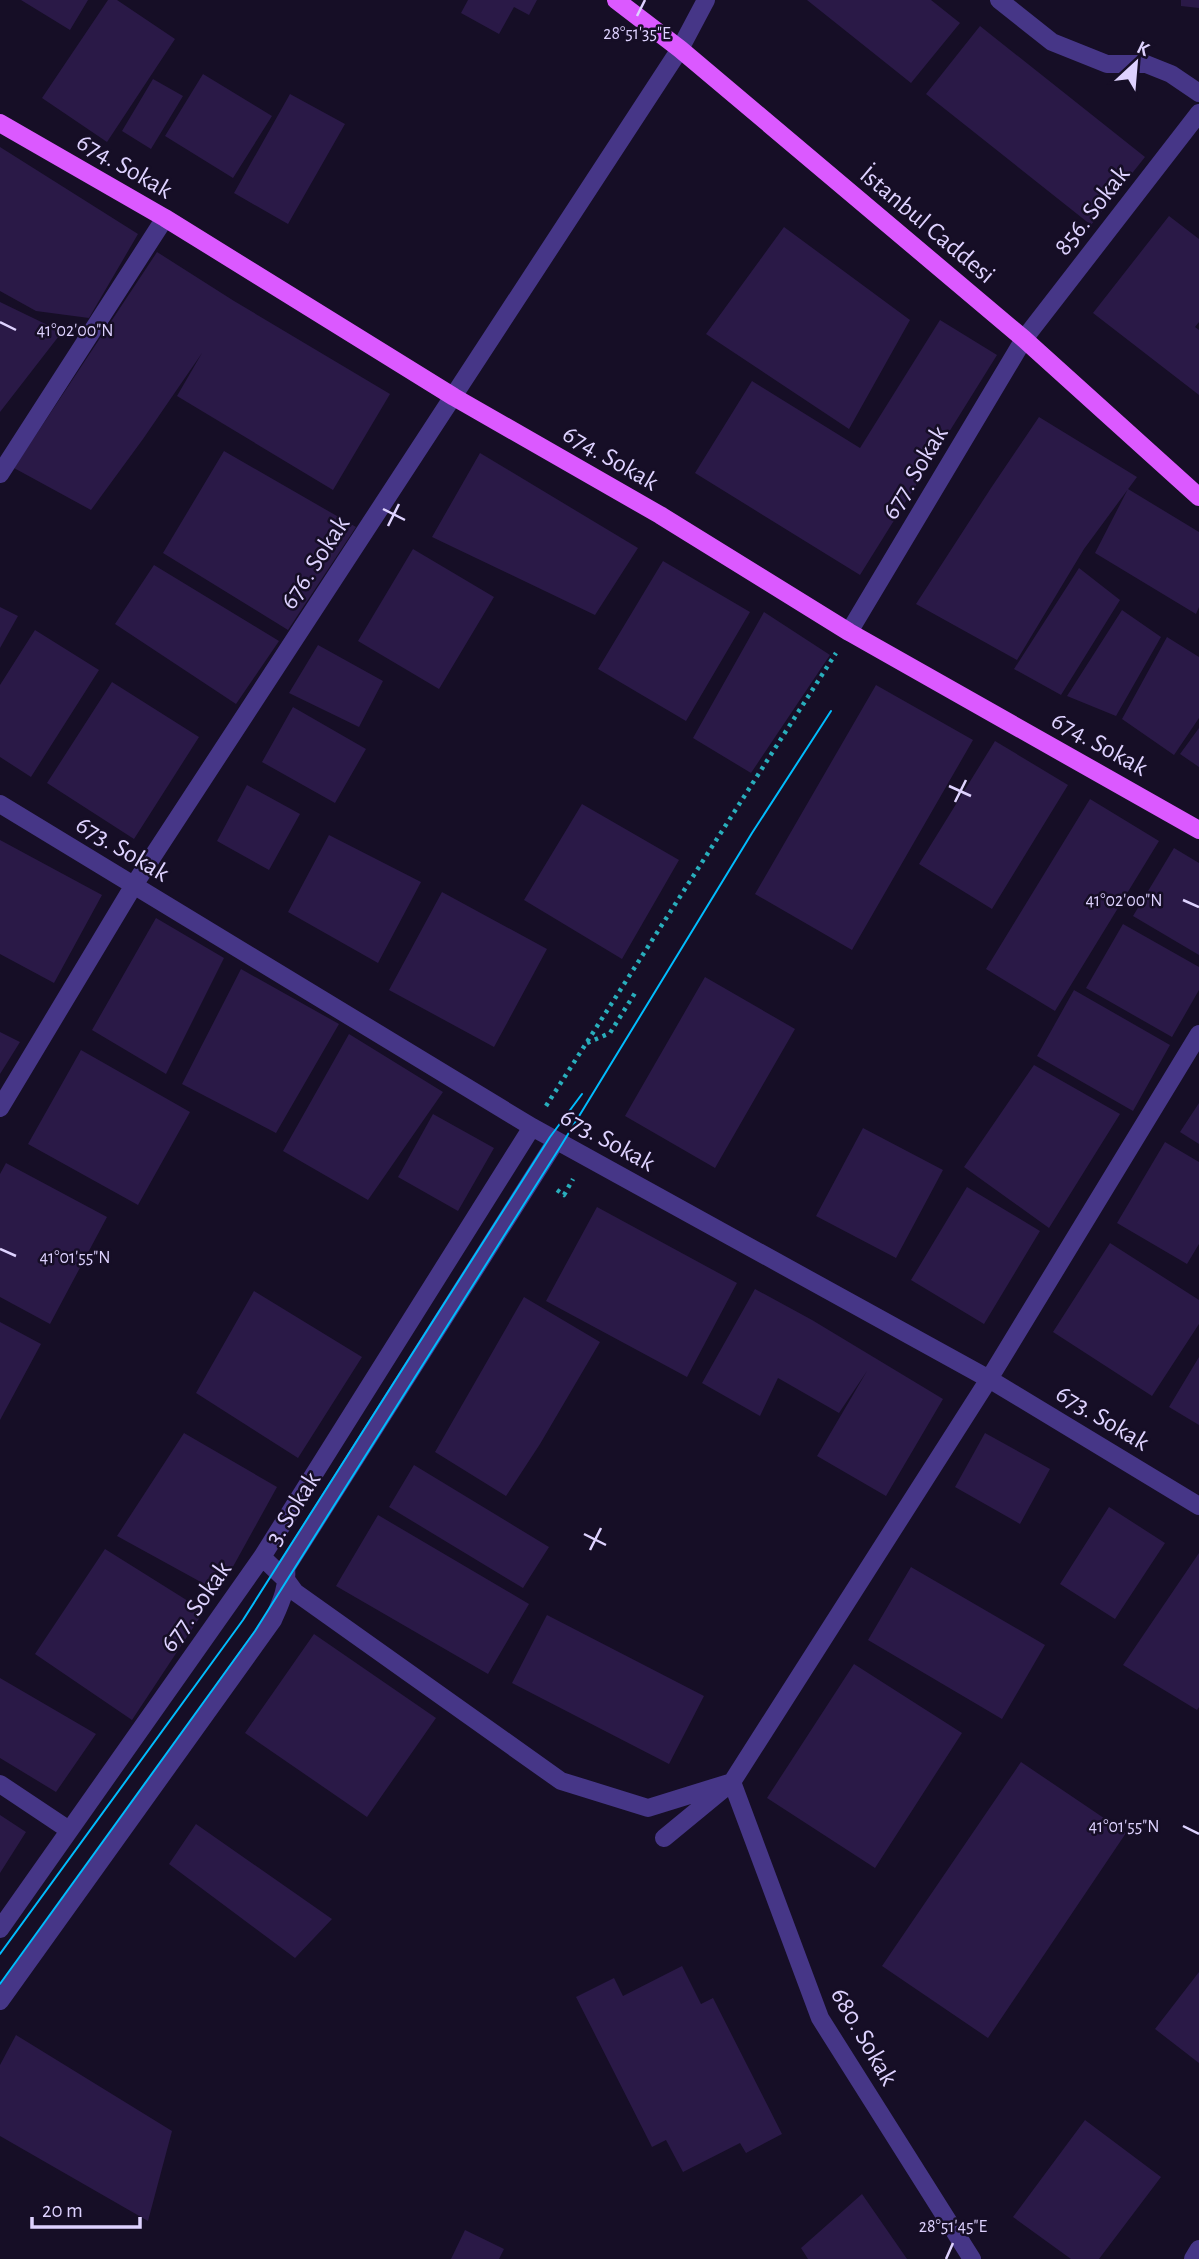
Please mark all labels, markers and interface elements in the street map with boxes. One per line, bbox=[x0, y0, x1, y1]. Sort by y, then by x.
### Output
text: 28°51'35"E bbox=[603, 25, 671, 43]
north arrow bbox=[1101, 28, 1171, 98]
text: K bbox=[1134, 38, 1153, 60]
street label: 674. Sokak bbox=[72, 128, 177, 204]
street label: İstanbul Caddesi bbox=[855, 160, 1000, 288]
street label: 856. Sokak bbox=[1049, 161, 1135, 260]
text: 41°02'00"N bbox=[36, 322, 114, 340]
street label: 674. Sokak bbox=[558, 420, 663, 496]
street label: 677. Sokak bbox=[877, 421, 953, 524]
street label: 676. Sokak bbox=[275, 511, 354, 614]
street label: 674. Sokak bbox=[1047, 707, 1152, 781]
street label: 673. Sokak bbox=[71, 811, 174, 887]
text: 41°02'00"N bbox=[1085, 892, 1163, 910]
street label: 673. Sokak bbox=[556, 1103, 659, 1176]
text: 41°01'55"N bbox=[39, 1249, 111, 1267]
street label: 673. Sokak bbox=[1051, 1380, 1154, 1456]
street label: 3. Sokak bbox=[260, 1467, 325, 1550]
street label: 677. Sokak bbox=[155, 1556, 236, 1657]
text: 41°01'55"N bbox=[1088, 1818, 1160, 1836]
street label: 680. Sokak bbox=[826, 1983, 903, 2090]
scale bar bbox=[32, 2186, 140, 2230]
text: 20 m bbox=[42, 2200, 83, 2221]
text: 28°51'45"E bbox=[919, 2218, 988, 2236]

